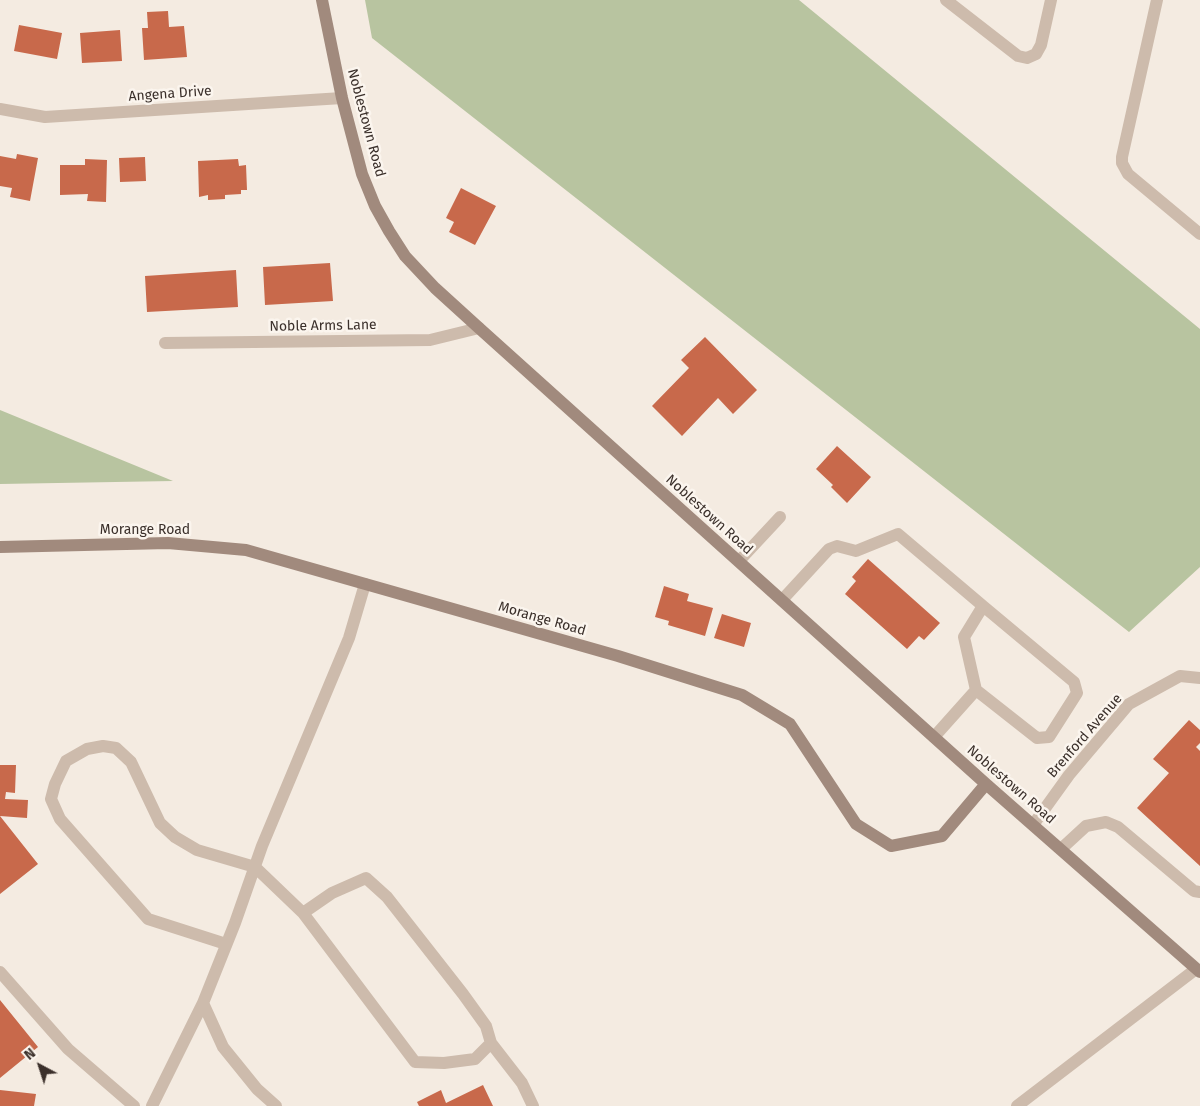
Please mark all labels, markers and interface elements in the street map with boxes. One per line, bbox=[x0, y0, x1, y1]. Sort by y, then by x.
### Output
street label: Noblestown Road bbox=[343, 67, 389, 179]
street label: Angena Drive bbox=[128, 83, 212, 105]
street label: Noble Arms Lane bbox=[269, 317, 377, 335]
street label: Noblestown Road bbox=[662, 471, 756, 559]
street label: Morange Road bbox=[100, 522, 190, 538]
street label: Morange Road bbox=[496, 598, 588, 640]
street label: Brenford Avenue bbox=[1044, 691, 1126, 781]
street label: Noblestown Road bbox=[963, 742, 1059, 828]
north arrow bbox=[15, 1041, 65, 1091]
text: N bbox=[21, 1045, 39, 1064]

